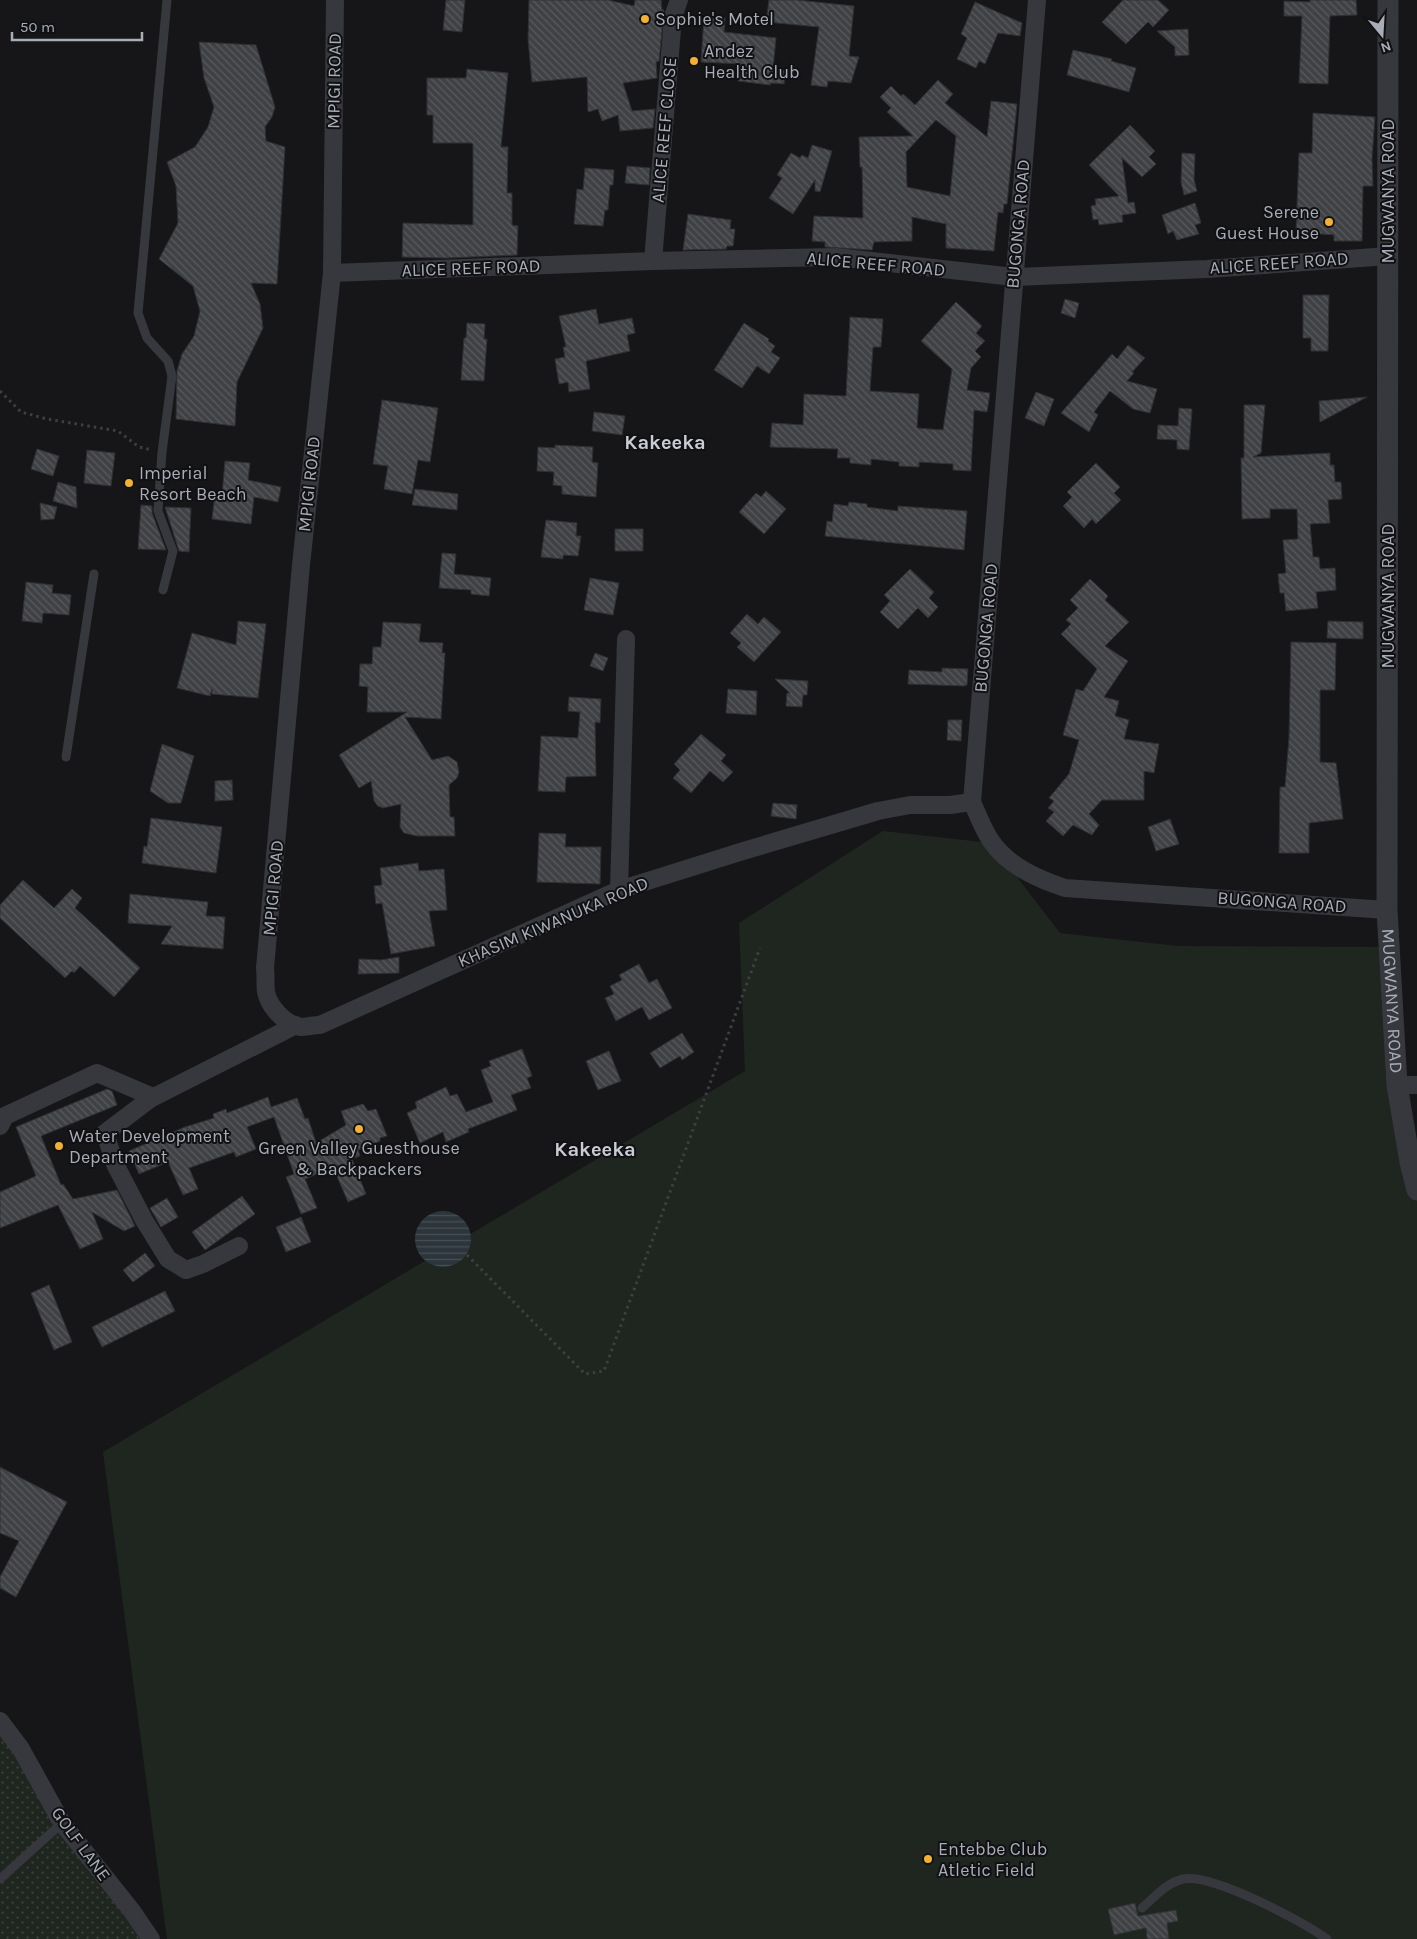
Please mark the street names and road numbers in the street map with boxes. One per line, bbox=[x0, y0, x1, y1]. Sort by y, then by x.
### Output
street label: MPIGI ROAD bbox=[322, 33, 346, 129]
street label: ALICE REEF CLOSE bbox=[647, 56, 681, 204]
street label: MUGWANYA ROAD bbox=[1377, 119, 1399, 263]
street label: BUGONGA ROAD bbox=[1001, 159, 1035, 289]
street label: ALICE REEF ROAD bbox=[806, 247, 946, 281]
street label: ALICE REEF ROAD bbox=[1209, 247, 1349, 279]
street label: ALICE REEF ROAD bbox=[401, 255, 541, 281]
street label: MPIGI ROAD bbox=[293, 435, 325, 533]
street label: MUGWANYA ROAD bbox=[1377, 524, 1399, 668]
street label: BUGONGA ROAD bbox=[969, 563, 1003, 693]
street label: MPIGI ROAD bbox=[258, 839, 288, 937]
street label: KHASIM KIWANUKA ROAD bbox=[454, 872, 652, 972]
street label: BUGONGA ROAD bbox=[1217, 887, 1347, 917]
street label: MUGWANYA ROAD bbox=[1377, 928, 1407, 1074]
street label: GOLF LANE bbox=[47, 1803, 115, 1885]

